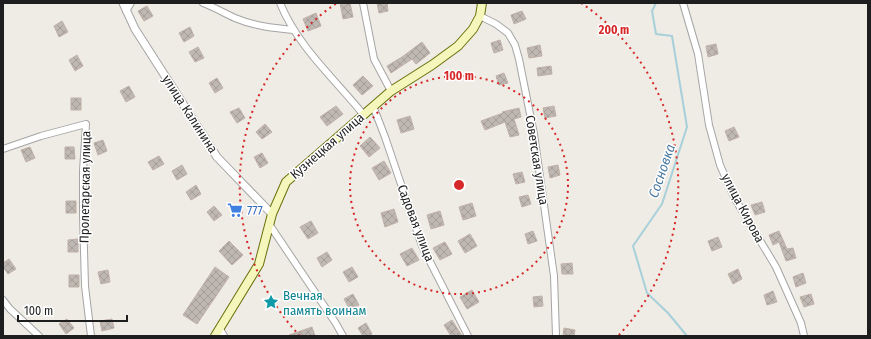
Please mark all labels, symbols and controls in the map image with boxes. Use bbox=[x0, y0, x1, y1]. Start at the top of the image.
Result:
text: 200 m bbox=[598, 23, 629, 37]
text: 100 m bbox=[444, 69, 474, 83]
street label: улица Калинина bbox=[159, 72, 221, 156]
street label: Кузнецкая улица bbox=[287, 110, 367, 182]
street label: Советская улица bbox=[523, 114, 551, 206]
street label: Пролетарская улица bbox=[77, 131, 93, 243]
water label: Сосновка bbox=[645, 142, 679, 200]
street label: улица Кирова bbox=[719, 171, 767, 245]
centre of rings bbox=[452, 178, 466, 192]
street label: Садовая улица bbox=[394, 182, 438, 264]
supermarket icon: 777 bbox=[226, 201, 244, 219]
place label: 777 bbox=[247, 203, 263, 218]
place label: Вечная память воинам bbox=[283, 288, 367, 318]
place icon: Вечная память воинам bbox=[262, 293, 280, 311]
scale bar bbox=[18, 297, 127, 323]
text: 100 m bbox=[24, 304, 53, 318]

